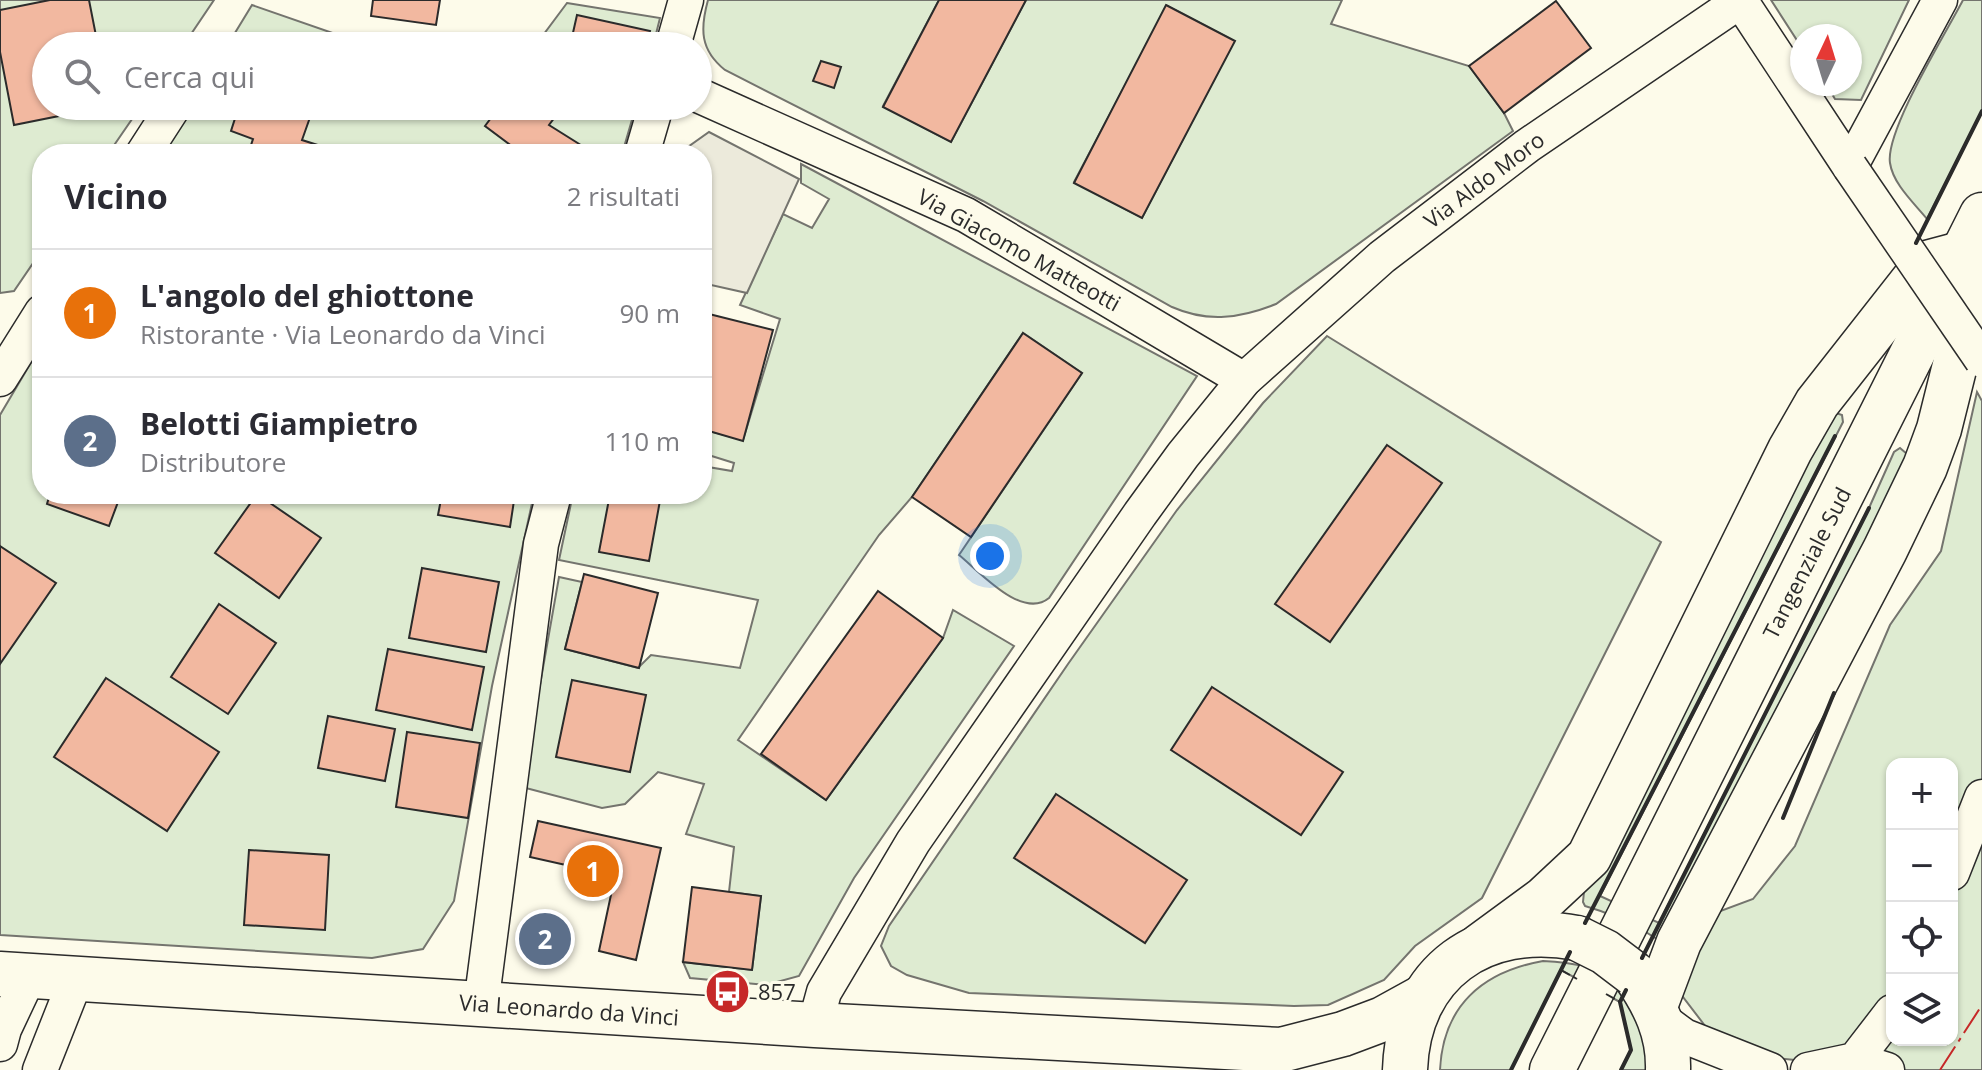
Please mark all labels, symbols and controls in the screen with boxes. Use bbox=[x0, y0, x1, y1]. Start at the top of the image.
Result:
north arrow bbox=[1790, 24, 1862, 96]
search box bbox=[32, 32, 712, 120]
icon: search bbox=[60, 54, 104, 98]
text: Cerca qui bbox=[124, 56, 255, 97]
street label: Via Aldo Moro bbox=[1417, 124, 1550, 234]
text: Vicino bbox=[64, 173, 168, 219]
text: 2 risultati bbox=[567, 178, 680, 214]
street label: Via Giacomo Matteotti bbox=[913, 181, 1126, 318]
text: L'angolo del ghiottone bbox=[140, 275, 474, 316]
text: 1 bbox=[83, 295, 97, 331]
text: 90 m bbox=[619, 295, 680, 331]
text: Ristorante · Via Leonardo da Vinci bbox=[140, 316, 546, 352]
text: Belotti Giampietro bbox=[140, 403, 418, 444]
text: 2 bbox=[83, 423, 97, 459]
text: 110 m bbox=[605, 423, 680, 459]
text: Distributore bbox=[140, 444, 286, 480]
street label: Tangenziale Sud bbox=[1755, 482, 1857, 643]
your location bbox=[970, 536, 1010, 576]
map controls bbox=[1886, 758, 1958, 1046]
button: + bbox=[1886, 758, 1958, 830]
button: − bbox=[1886, 830, 1958, 902]
pin: 1 bbox=[567, 841, 619, 901]
button: locate bbox=[1886, 902, 1958, 974]
pin: 2 bbox=[519, 909, 571, 969]
bus stop icon: 857 bbox=[703, 968, 751, 1016]
button: layers bbox=[1886, 974, 1958, 1046]
place label: 857 bbox=[758, 976, 796, 1006]
street label: Via Leonardo da Vinci bbox=[458, 986, 680, 1032]

